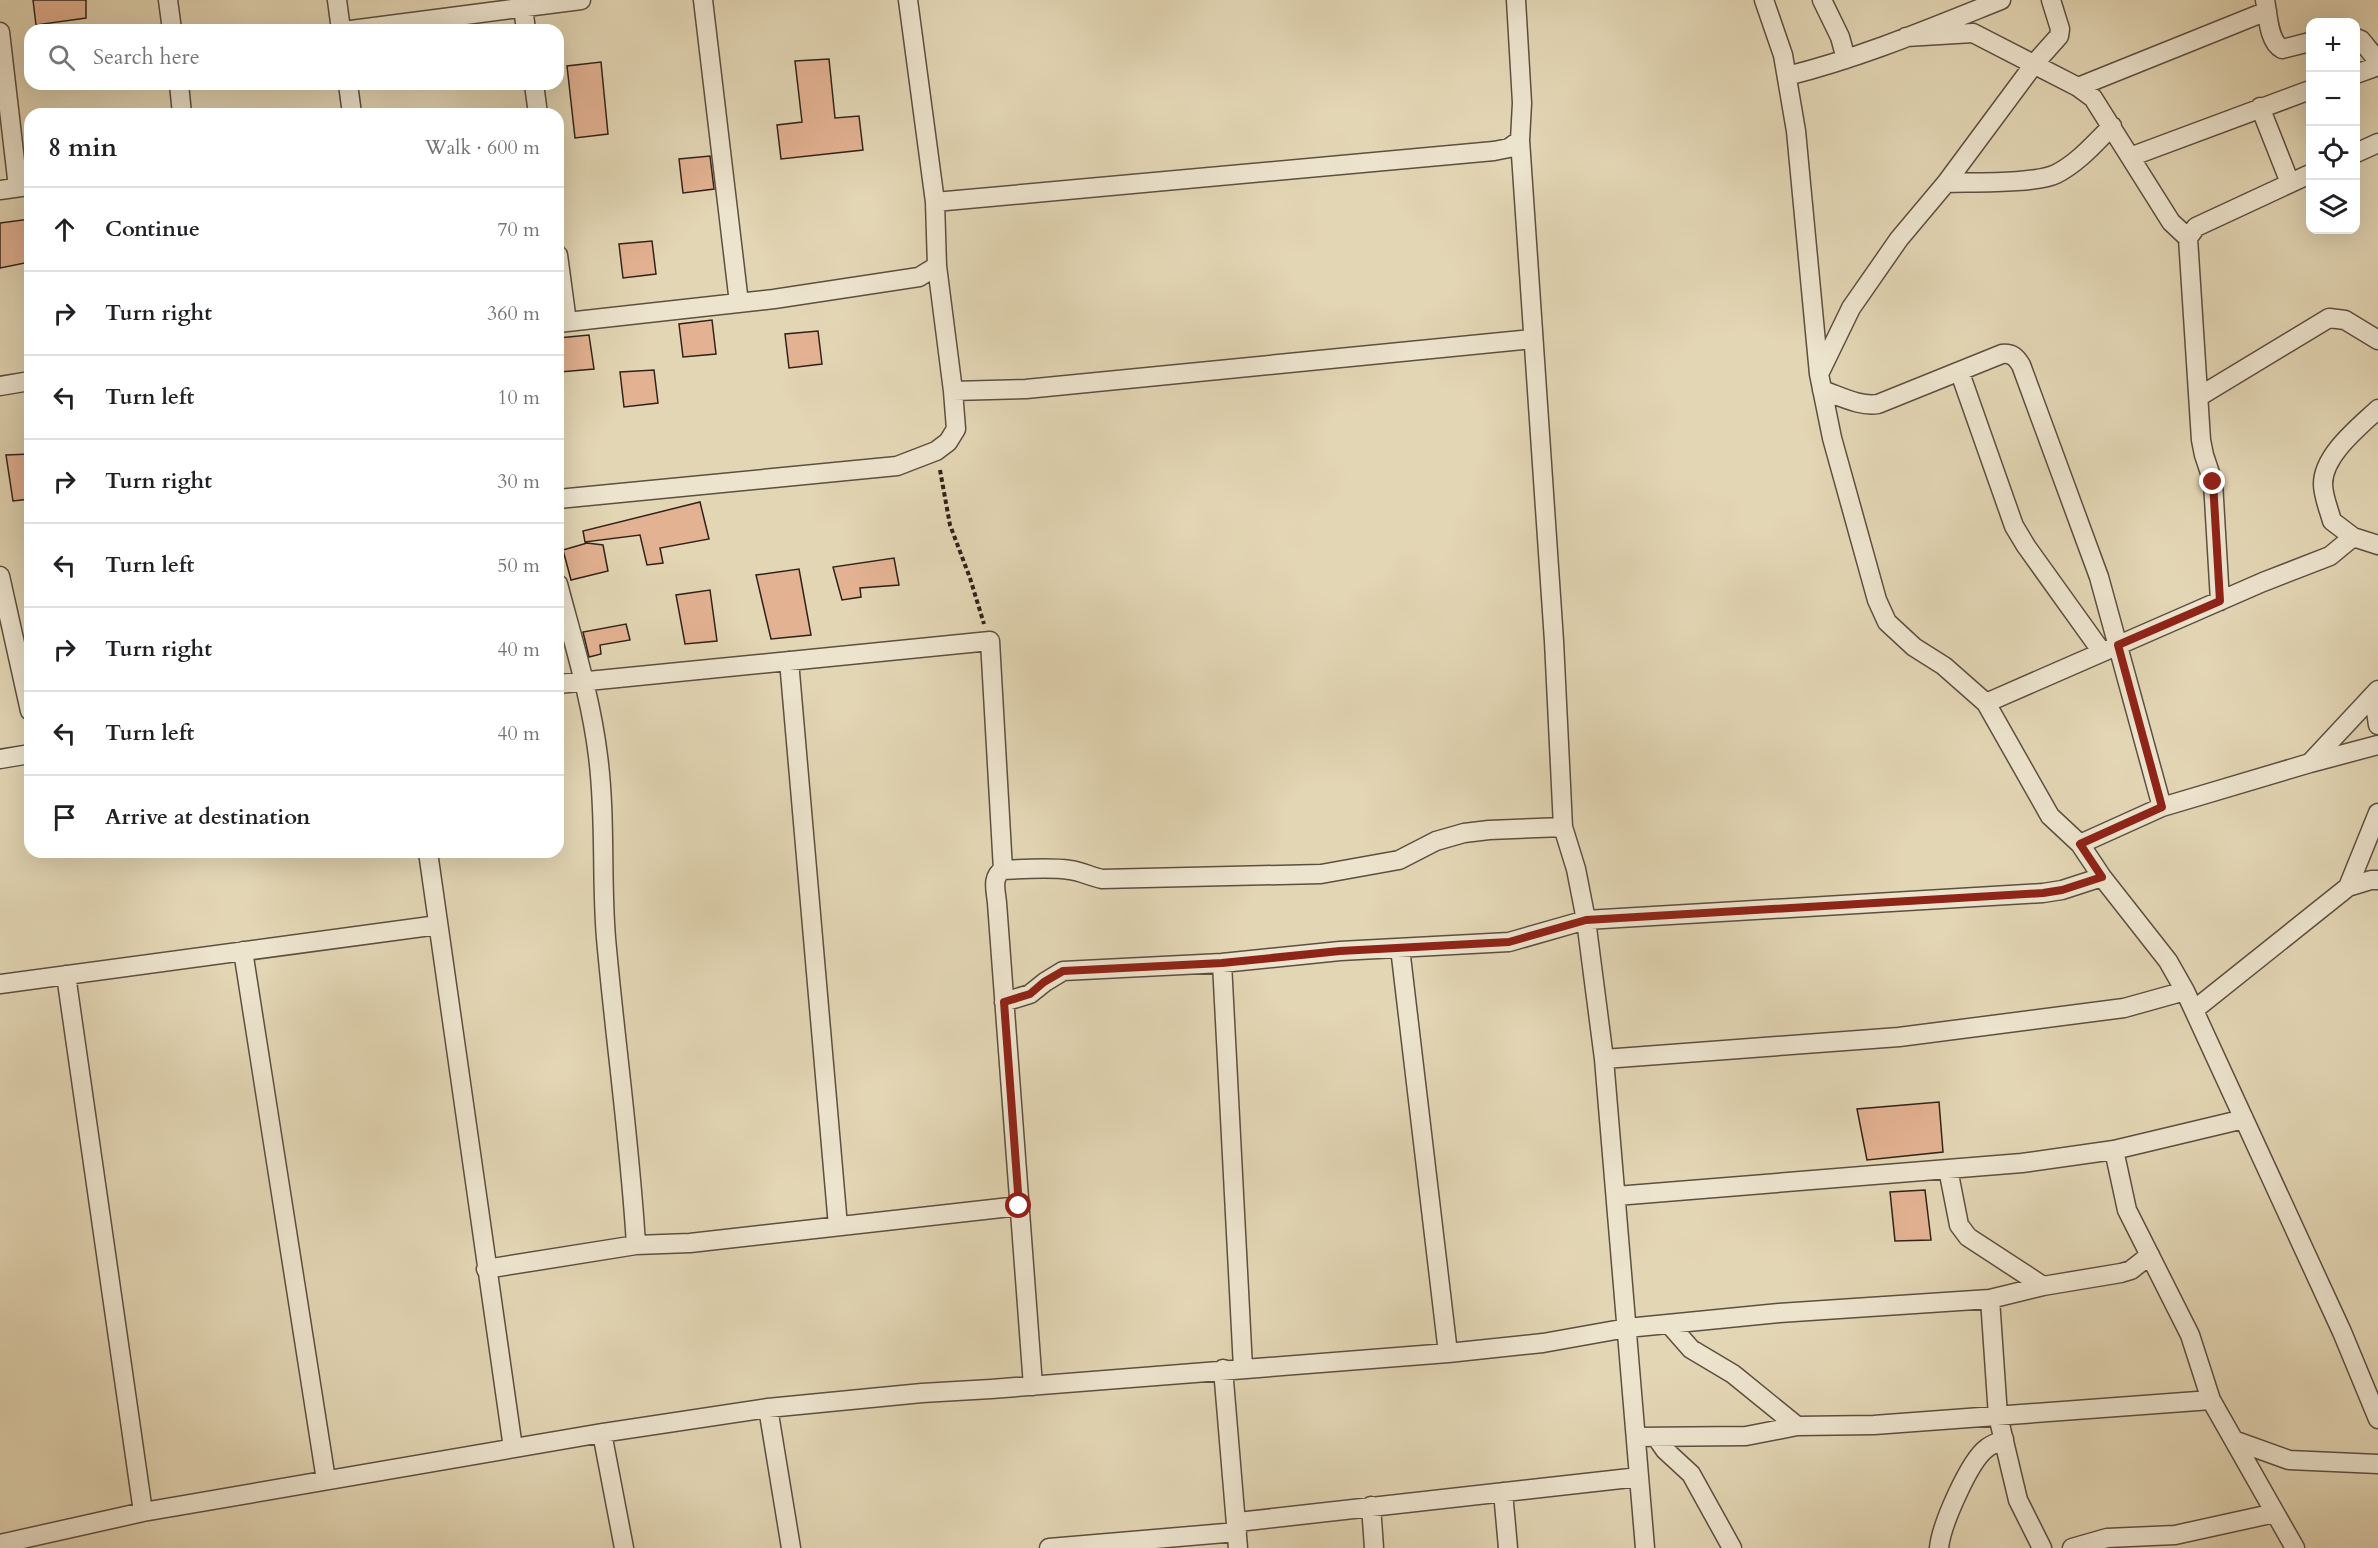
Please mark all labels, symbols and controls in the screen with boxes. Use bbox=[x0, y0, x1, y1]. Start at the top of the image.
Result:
map controls bbox=[2306, 18, 2360, 234]
button: + bbox=[2306, 18, 2360, 72]
search box bbox=[24, 24, 564, 90]
icon: search bbox=[45, 41, 78, 74]
text: Search here bbox=[93, 42, 200, 72]
button: − bbox=[2306, 72, 2360, 126]
button: locate bbox=[2306, 126, 2360, 180]
text: 8 min bbox=[48, 130, 117, 165]
text: Walk · 600 m bbox=[425, 134, 540, 161]
button: layers bbox=[2306, 180, 2360, 234]
icon: ahead bbox=[48, 213, 81, 246]
text: Continue bbox=[105, 214, 200, 244]
text: 70 m bbox=[497, 216, 540, 243]
icon: right bbox=[48, 297, 81, 330]
text: Turn right bbox=[105, 298, 212, 328]
text: 360 m bbox=[487, 300, 540, 327]
icon: left bbox=[48, 381, 81, 414]
text: Turn left bbox=[105, 382, 194, 412]
text: 10 m bbox=[497, 384, 540, 411]
icon: right bbox=[48, 465, 81, 498]
text: Turn right bbox=[105, 466, 212, 496]
text: 30 m bbox=[497, 468, 540, 495]
route end bbox=[2199, 468, 2225, 494]
icon: left bbox=[48, 549, 81, 582]
text: Turn left bbox=[105, 550, 194, 580]
text: 50 m bbox=[497, 552, 540, 579]
icon: right bbox=[48, 633, 81, 666]
text: Turn right bbox=[105, 634, 212, 664]
text: 40 m bbox=[497, 636, 540, 663]
icon: left bbox=[48, 717, 81, 750]
text: Turn left bbox=[105, 718, 194, 748]
text: 40 m bbox=[497, 720, 540, 747]
icon: arrive bbox=[48, 801, 81, 834]
text: Arrive at destination bbox=[105, 802, 310, 832]
route start bbox=[1005, 1192, 1031, 1218]

